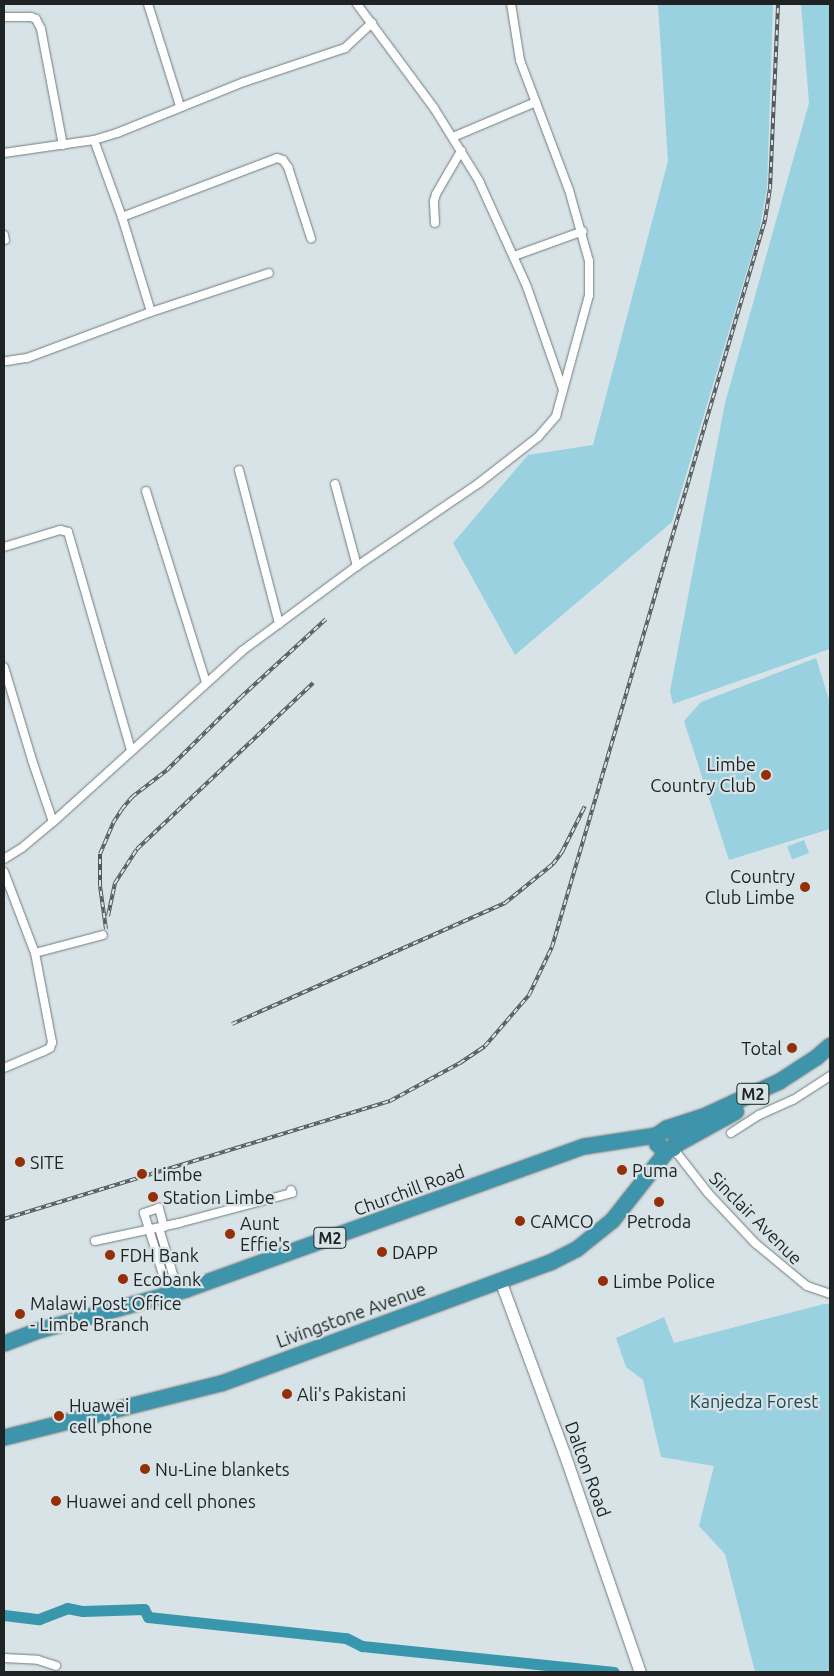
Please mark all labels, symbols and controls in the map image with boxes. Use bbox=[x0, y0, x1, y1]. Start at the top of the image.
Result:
place label: Limbe Country Club bbox=[650, 754, 756, 796]
marker: Limbe Country Club bbox=[760, 769, 772, 781]
place label: Country Club Limbe bbox=[705, 866, 795, 909]
marker: Country Club Limbe bbox=[799, 881, 811, 893]
place label: Total bbox=[741, 1037, 782, 1059]
marker: Total bbox=[786, 1042, 798, 1054]
road number: M2 bbox=[736, 1080, 770, 1108]
place label: SITE bbox=[30, 1151, 64, 1173]
marker: SITE bbox=[14, 1156, 26, 1168]
place label: Puma bbox=[632, 1159, 678, 1181]
street label: Churchill Road bbox=[351, 1160, 467, 1220]
place label: Limbe bbox=[153, 1163, 203, 1185]
marker: Puma bbox=[616, 1164, 628, 1176]
marker: Limbe bbox=[135, 1167, 149, 1181]
street label: Sinclair Avenue bbox=[705, 1167, 807, 1269]
place label: Station Limbe bbox=[163, 1186, 275, 1208]
marker: Station Limbe bbox=[147, 1191, 159, 1203]
marker: Petroda bbox=[653, 1196, 665, 1208]
place label: CAMCO bbox=[530, 1210, 594, 1232]
place label: Petroda bbox=[627, 1210, 691, 1232]
place label: Aunt Effie's bbox=[240, 1213, 290, 1256]
marker: CAMCO bbox=[514, 1215, 526, 1227]
road number: M2 bbox=[312, 1224, 348, 1252]
marker: Aunt Effie's bbox=[224, 1228, 236, 1240]
place label: DAPP bbox=[392, 1241, 438, 1263]
place label: FDH Bank bbox=[120, 1244, 199, 1266]
marker: DAPP bbox=[376, 1246, 388, 1258]
marker: FDH Bank bbox=[104, 1249, 116, 1261]
place label: Ecobank bbox=[133, 1268, 201, 1290]
place label: Limbe Police bbox=[613, 1270, 715, 1292]
marker: Ecobank bbox=[117, 1273, 129, 1285]
marker: Limbe Police bbox=[597, 1275, 609, 1287]
street label: Livingstone Avenue bbox=[273, 1278, 429, 1352]
place label: Malawi Post Office - Limbe Branch bbox=[30, 1293, 182, 1336]
marker: Malawi Post Office - Limbe Branch bbox=[14, 1308, 26, 1320]
place label: Ali's Pakistani bbox=[297, 1383, 406, 1405]
marker: Ali's Pakistani bbox=[281, 1388, 293, 1400]
park label: Kanjedza Forest bbox=[690, 1390, 818, 1412]
place label: Huawei cell phone bbox=[69, 1395, 152, 1438]
marker: Huawei cell phone bbox=[53, 1410, 65, 1422]
street label: Dalton Road bbox=[561, 1418, 615, 1520]
place label: Nu-Line blankets bbox=[155, 1458, 290, 1480]
marker: Nu-Line blankets bbox=[139, 1463, 151, 1475]
place label: Huawei and cell phones bbox=[66, 1490, 256, 1512]
marker: Huawei and cell phones bbox=[50, 1495, 62, 1507]

